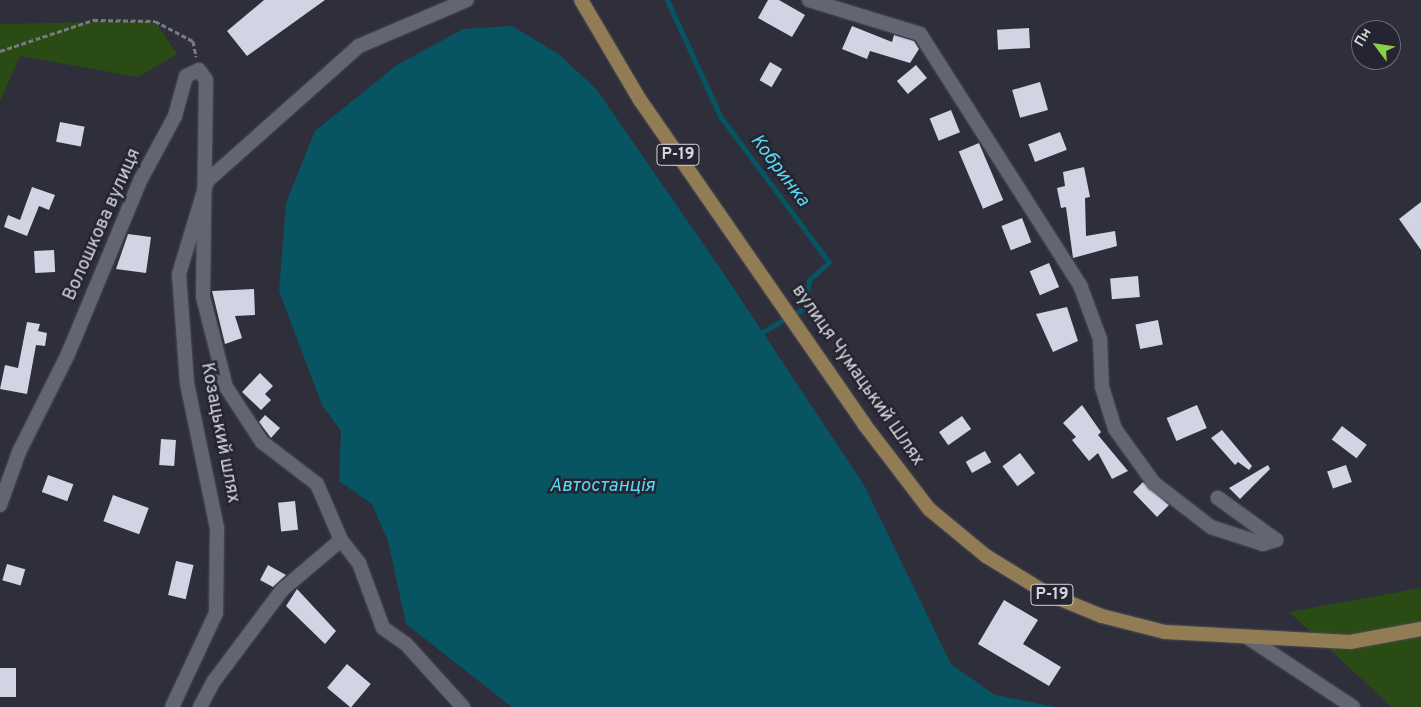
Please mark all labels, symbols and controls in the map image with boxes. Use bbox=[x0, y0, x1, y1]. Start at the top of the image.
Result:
north arrow bbox=[1351, 20, 1401, 70]
text: Пн bbox=[1351, 25, 1376, 50]
water label: Кобринка bbox=[744, 130, 814, 212]
road number: Р-19 bbox=[656, 142, 700, 168]
street label: Волошкова вулиця bbox=[60, 146, 146, 304]
street label: вулиця Чумацький Шлях bbox=[786, 281, 928, 471]
street label: Козацький шлях bbox=[195, 361, 243, 505]
water label: Автостанція bbox=[549, 476, 655, 498]
road number: Р-19 bbox=[1030, 582, 1074, 608]

